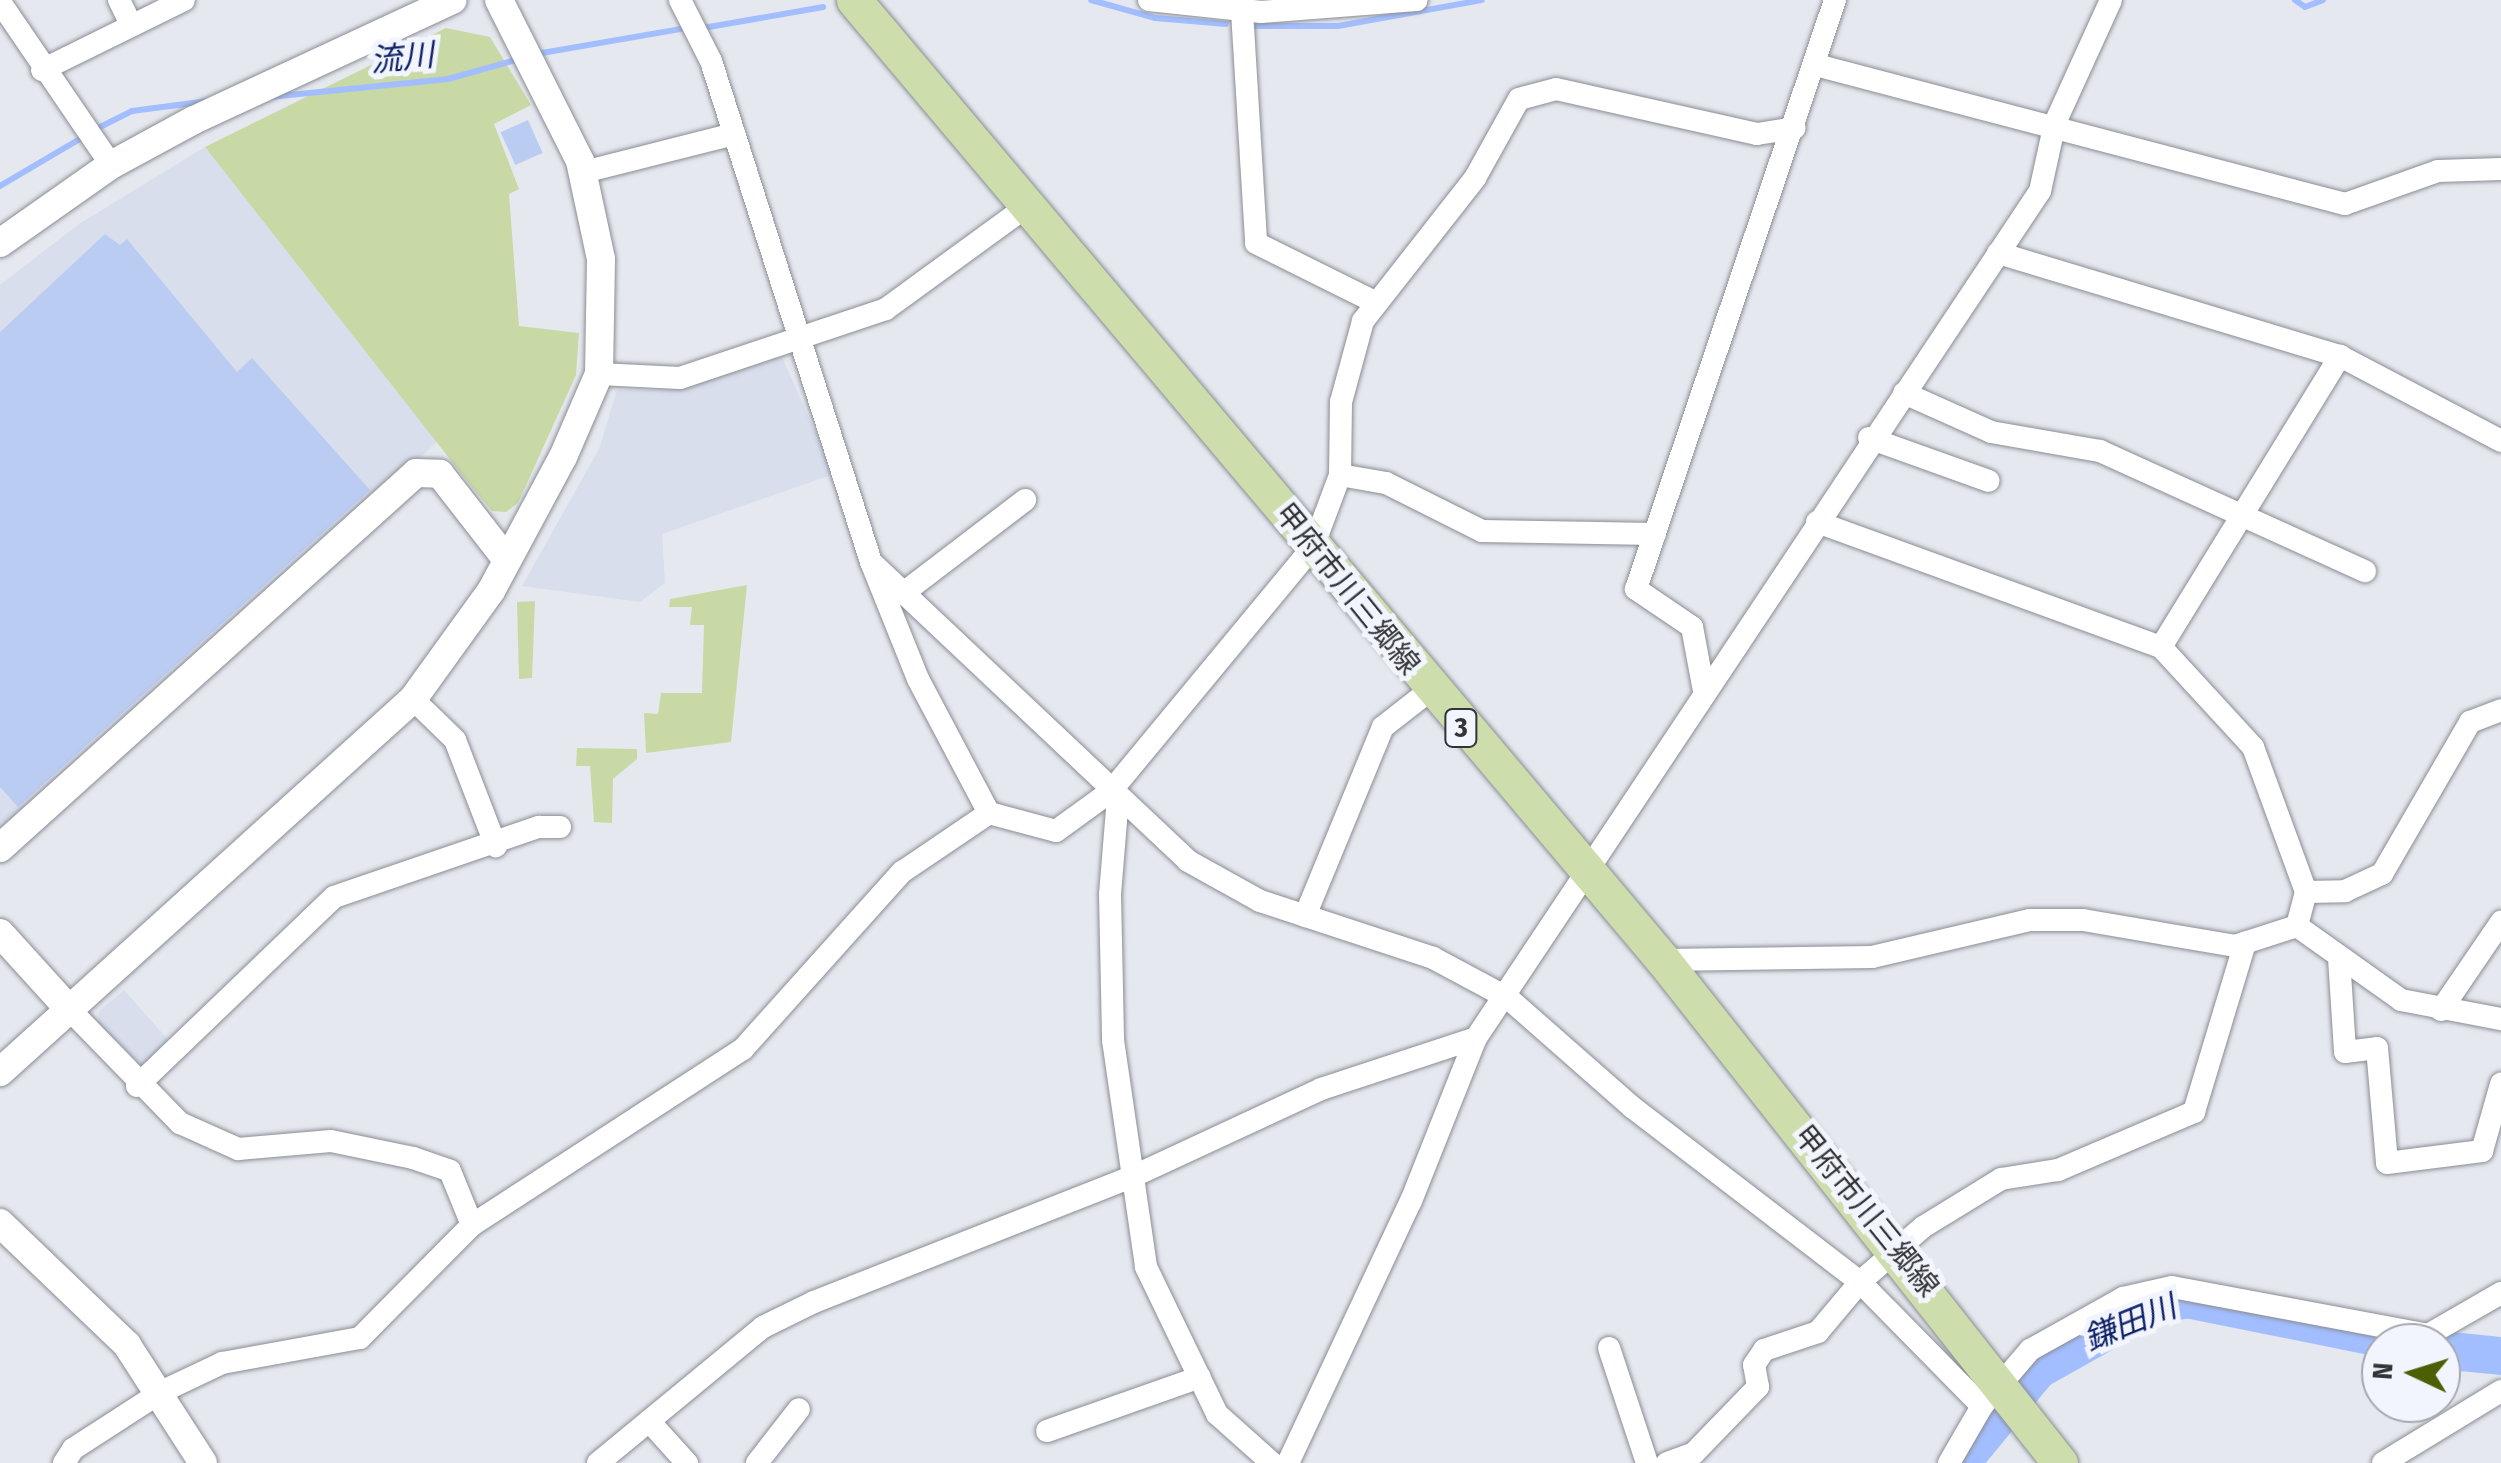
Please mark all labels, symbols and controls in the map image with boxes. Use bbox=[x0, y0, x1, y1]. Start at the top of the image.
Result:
water label: 流川 bbox=[368, 36, 436, 80]
street label: 甲府市川三郷線 bbox=[1267, 496, 1427, 682]
road number: 3 bbox=[1444, 705, 1478, 751]
street label: 甲府市川三郷線 bbox=[1786, 1118, 1946, 1304]
water label: 鎌田川 bbox=[2078, 1287, 2182, 1359]
north arrow bbox=[2361, 1323, 2461, 1423]
text: N bbox=[2366, 1361, 2400, 1381]

